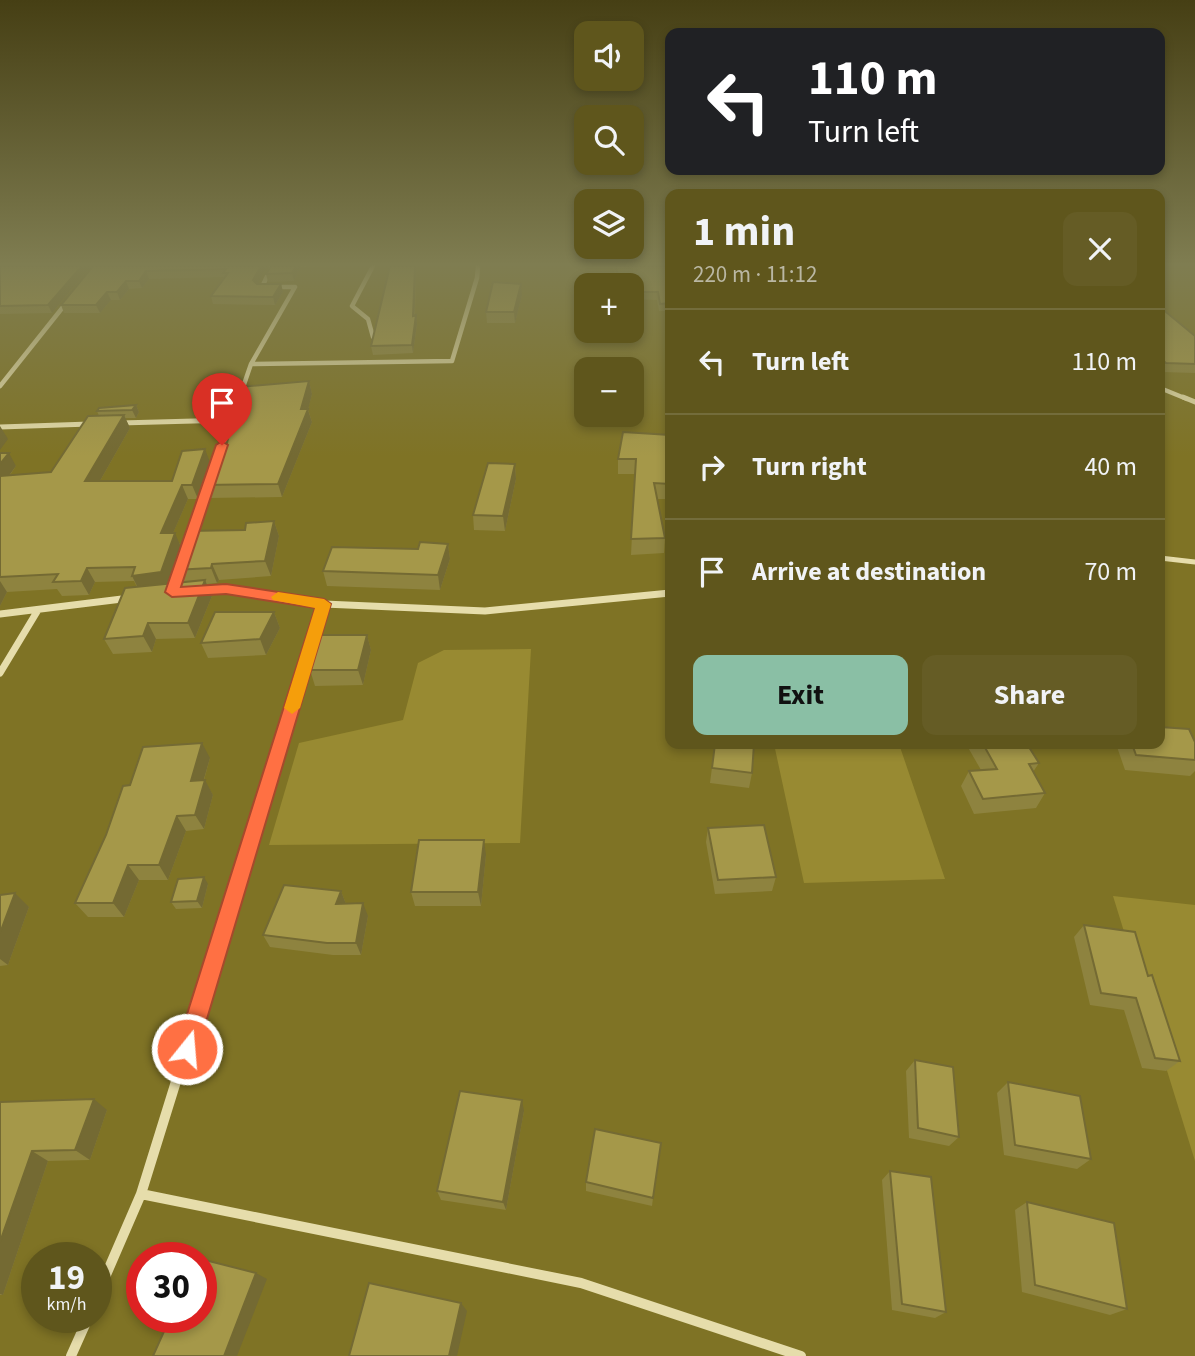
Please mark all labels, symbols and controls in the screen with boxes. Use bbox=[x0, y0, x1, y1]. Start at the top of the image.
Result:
map controls bbox=[574, 21, 644, 427]
button: sound bbox=[574, 21, 644, 91]
text: 110 m bbox=[808, 44, 937, 114]
icon: left bbox=[693, 56, 784, 147]
button: search bbox=[574, 105, 644, 175]
text: Turn left bbox=[808, 109, 919, 155]
button: layers bbox=[574, 189, 644, 259]
text: 1 min bbox=[693, 202, 795, 262]
button: close bbox=[1063, 212, 1137, 286]
text: 220 m · 11:12 bbox=[693, 258, 817, 291]
button: + bbox=[574, 273, 644, 343]
icon: left bbox=[693, 343, 731, 381]
text: Turn left bbox=[752, 343, 849, 380]
text: 110 m bbox=[1071, 343, 1137, 380]
button: − bbox=[574, 357, 644, 427]
pin bbox=[192, 373, 252, 445]
icon: arrive bbox=[203, 384, 241, 422]
icon: right bbox=[693, 448, 731, 486]
text: Turn right bbox=[752, 448, 867, 485]
text: 40 m bbox=[1084, 448, 1137, 485]
icon: arrive bbox=[693, 553, 731, 591]
text: Arrive at destination bbox=[752, 553, 986, 590]
text: 70 m bbox=[1084, 553, 1137, 590]
button: Exit bbox=[693, 655, 908, 735]
button: Share bbox=[922, 655, 1137, 735]
position arrow bbox=[150, 1012, 224, 1086]
speed limit sign: 30 bbox=[126, 1242, 217, 1333]
text: 19 bbox=[48, 1253, 85, 1303]
text: km/h bbox=[47, 1292, 86, 1317]

